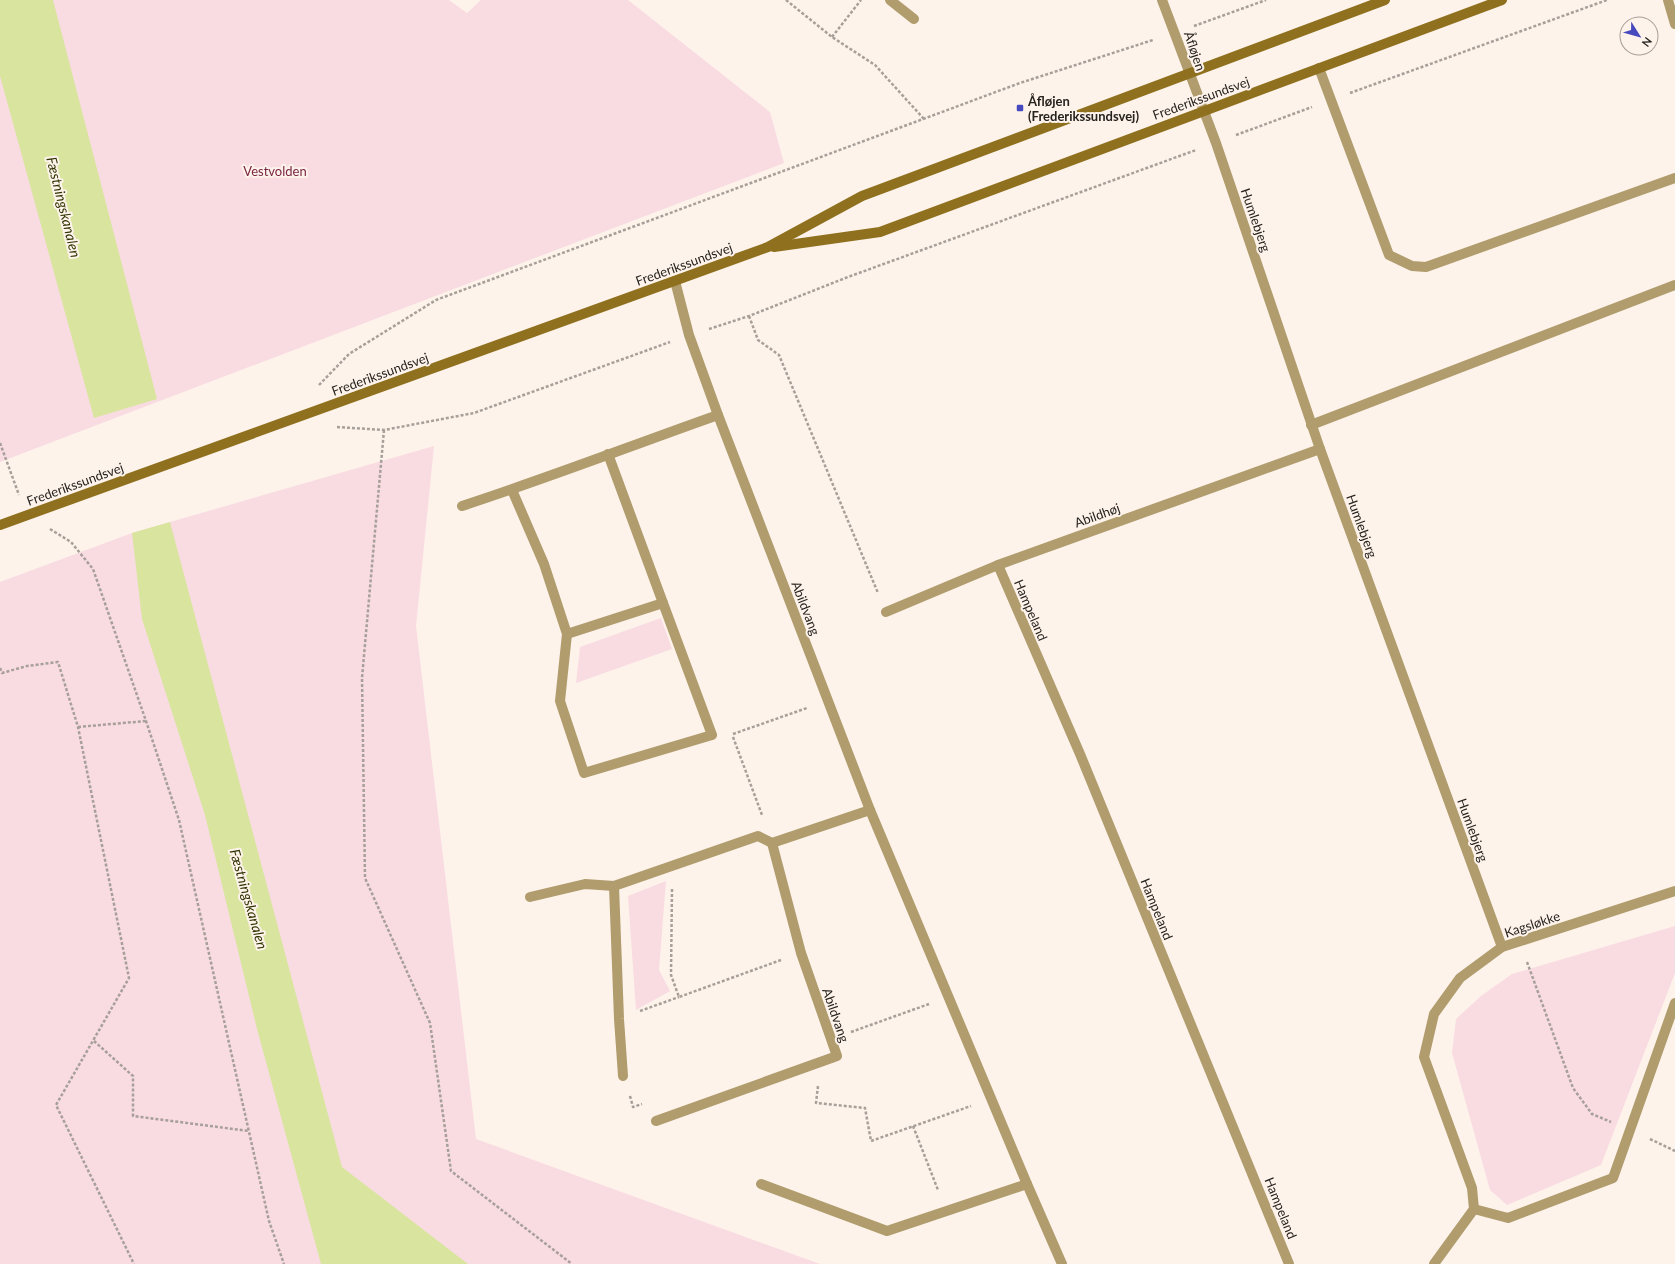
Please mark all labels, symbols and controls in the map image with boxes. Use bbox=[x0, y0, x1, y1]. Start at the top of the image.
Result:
north arrow bbox=[1619, 16, 1659, 56]
street label: Åfløjen bbox=[1181, 29, 1209, 73]
text: N bbox=[1640, 35, 1655, 50]
street label: Frederikssundsvej bbox=[1150, 73, 1252, 123]
place label: Åfløjen (Frederikssundsvej) bbox=[1027, 93, 1139, 124]
marker: Åfløjen (Frederikssundsvej) bbox=[1015, 103, 1025, 113]
water label: Fæstningskanalen bbox=[43, 155, 85, 259]
park label: Vestvolden bbox=[243, 163, 307, 179]
street label: Humlebjerg bbox=[1238, 186, 1274, 254]
street label: Frederikssundsvej bbox=[633, 239, 735, 289]
street label: Frederikssundsvej bbox=[329, 349, 431, 399]
street label: Frederikssundsvej bbox=[24, 459, 126, 509]
street label: Humlebjerg bbox=[1343, 492, 1381, 560]
street label: Abildhøj bbox=[1072, 499, 1122, 531]
street label: Hampeland bbox=[1011, 577, 1051, 643]
street label: Abildvang bbox=[788, 579, 824, 637]
street label: Humlebjerg bbox=[1454, 796, 1492, 864]
water label: Fæstningskanalen bbox=[227, 847, 271, 951]
street label: Hampeland bbox=[1137, 876, 1177, 942]
street label: Kagsløkke bbox=[1502, 907, 1562, 941]
street label: Abildvang bbox=[819, 986, 853, 1045]
street label: Hampeland bbox=[1261, 1175, 1301, 1241]

